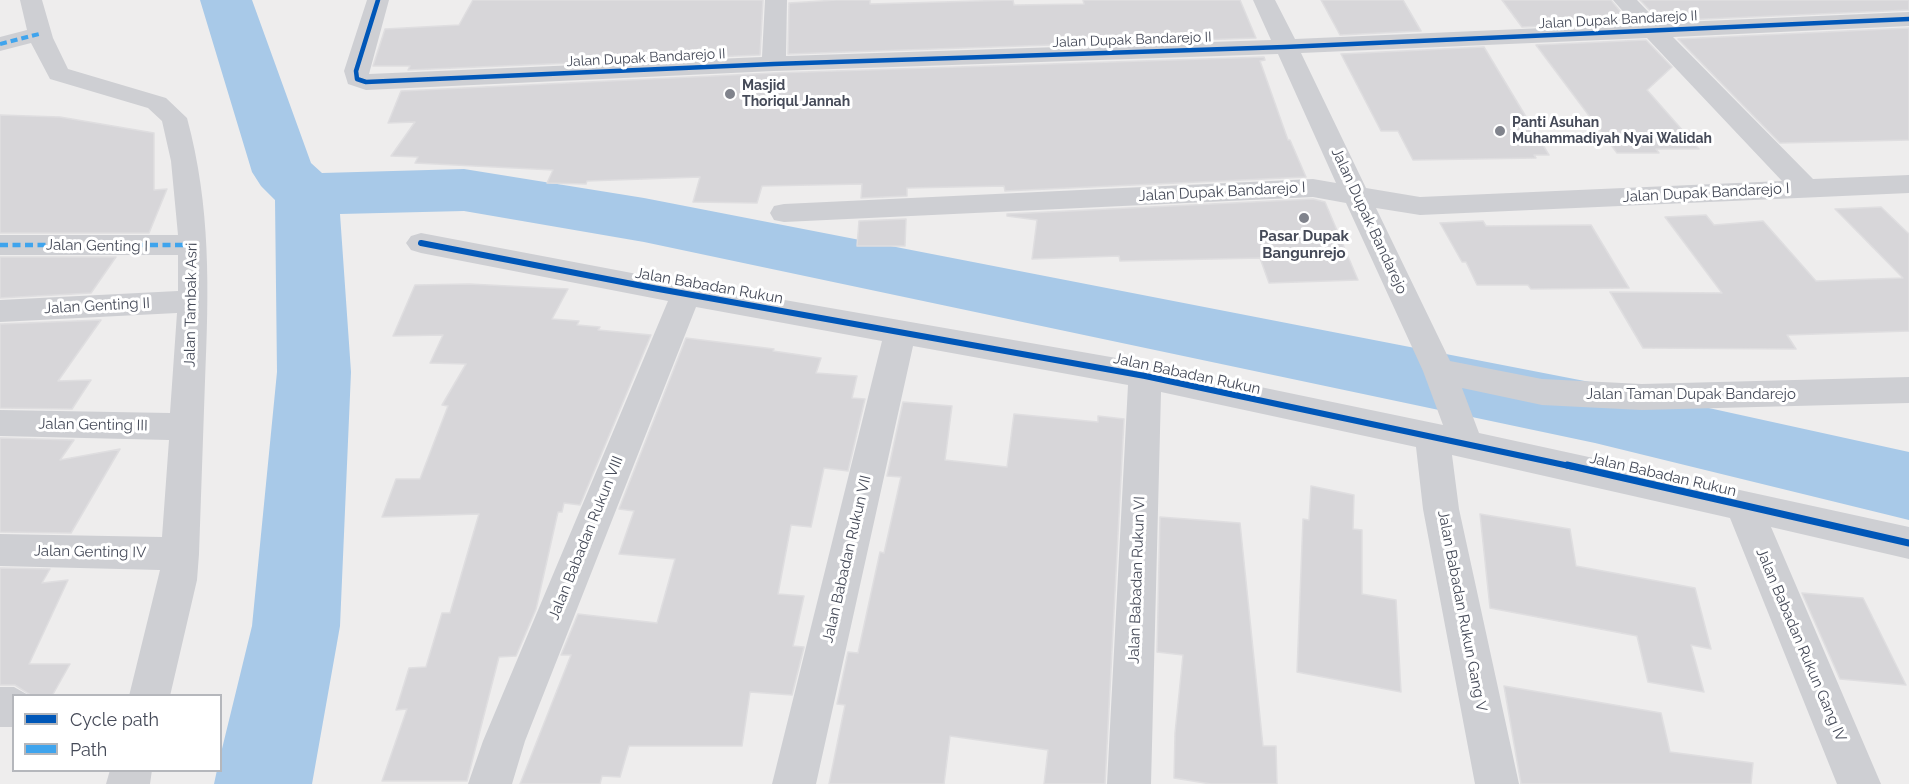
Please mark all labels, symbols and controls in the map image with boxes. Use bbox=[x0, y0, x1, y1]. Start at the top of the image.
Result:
street label: Jalan Dupak Bandarejo II bbox=[1538, 7, 1698, 33]
street label: Jalan Dupak Bandarejo II bbox=[1052, 29, 1212, 51]
street label: Jalan Dupak Bandarejo II bbox=[566, 45, 726, 71]
place label: Masjid Thoriqul Jannah bbox=[742, 78, 850, 110]
marker: Masjid Thoriqul Jannah bbox=[723, 87, 737, 101]
place label: Panti Asuhan Muhammadiyah Nyai Walidah bbox=[1512, 115, 1712, 148]
marker: Panti Asuhan Muhammadiyah Nyai Walidah bbox=[1493, 124, 1507, 138]
street label: Jalan Dupak Bandarejo bbox=[1327, 145, 1411, 297]
street label: Jalan Dupak Bandarejo I bbox=[1138, 179, 1306, 205]
street label: Jalan Dupak Bandarejo I bbox=[1622, 180, 1790, 206]
marker: Pasar Dupak Bangunrejo bbox=[1297, 211, 1311, 225]
place label: Pasar Dupak Bangunrejo bbox=[1259, 227, 1349, 262]
street label: Jalan Genting I bbox=[46, 236, 148, 256]
street label: Jalan Tambak Asri bbox=[181, 243, 201, 367]
street label: Jalan Babadan Rukun bbox=[634, 264, 784, 308]
street label: Jalan Genting II bbox=[44, 294, 150, 318]
street label: Jalan Babadan Rukun bbox=[1112, 350, 1262, 398]
street label: Jalan Taman Dupak Bandarejo bbox=[1586, 385, 1796, 403]
street label: Jalan Genting III bbox=[38, 415, 148, 435]
street label: Jalan Babadan Rukun bbox=[1588, 449, 1738, 501]
street label: Jalan Babadan Rukun VIII bbox=[545, 453, 627, 623]
street label: Jalan Babadan Rukun VII bbox=[819, 473, 875, 645]
street label: Jalan Babadan Rukun VI bbox=[1125, 496, 1149, 664]
street label: Jalan Babadan Rukun Gang V bbox=[1434, 509, 1490, 713]
street label: Jalan Genting IV bbox=[34, 542, 146, 562]
street label: Jalan Babadan Rukun Gang IV bbox=[1752, 546, 1850, 744]
legend bbox=[12, 694, 222, 772]
text: Cycle path bbox=[70, 709, 159, 730]
text: Path bbox=[70, 739, 107, 760]

